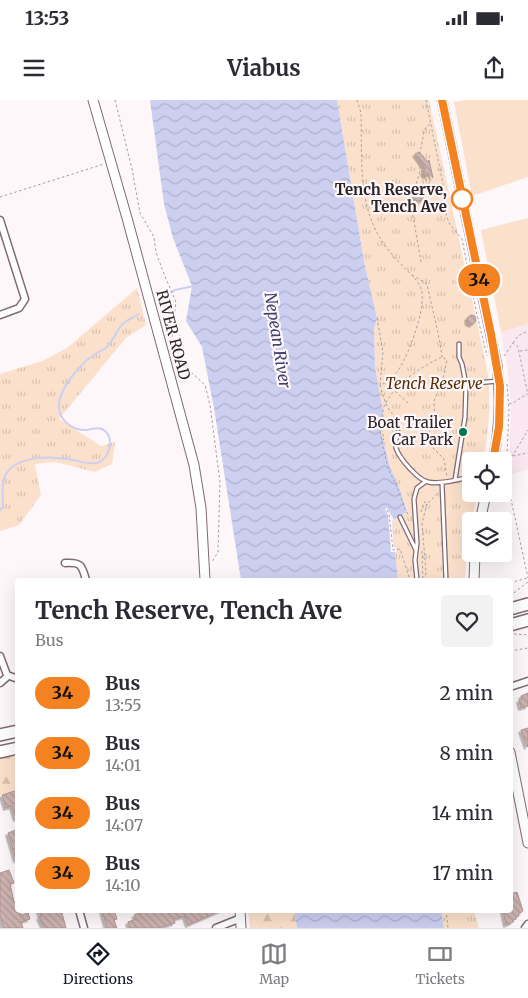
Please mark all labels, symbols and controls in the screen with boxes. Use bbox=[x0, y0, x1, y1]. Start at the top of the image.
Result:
text: 13:53 bbox=[25, 6, 69, 30]
icon: menu bbox=[20, 54, 48, 82]
text: Viabus bbox=[227, 54, 301, 82]
icon: share bbox=[480, 54, 508, 82]
place label: Tench Reserve, Tench Ave bbox=[335, 180, 447, 216]
marker: Tench Reserve, Tench Ave bbox=[451, 188, 473, 210]
line badge: 34 bbox=[456, 264, 502, 296]
text: 34 bbox=[468, 268, 490, 291]
street label: RIVER ROAD bbox=[152, 288, 195, 382]
water label: Nepean River bbox=[261, 291, 296, 390]
park label: Tench Reserve bbox=[385, 374, 483, 393]
place label: Boat Trailer Car Park bbox=[367, 413, 453, 449]
marker: Boat Trailer Car Park bbox=[457, 426, 469, 438]
map controls bbox=[462, 452, 512, 562]
button: locate bbox=[462, 452, 512, 502]
button: layers bbox=[462, 512, 512, 562]
text: Tench Reserve, Tench Ave bbox=[35, 595, 342, 626]
button: heart bbox=[441, 595, 493, 647]
text: Bus bbox=[35, 630, 64, 650]
text: Bus bbox=[105, 671, 140, 695]
text: 34 bbox=[52, 681, 73, 704]
text: 2 min bbox=[440, 681, 493, 705]
text: 13:55 bbox=[105, 695, 142, 715]
text: Bus bbox=[105, 731, 140, 755]
text: 34 bbox=[52, 741, 73, 764]
text: 8 min bbox=[440, 741, 493, 765]
text: 14:01 bbox=[105, 755, 141, 775]
text: Bus bbox=[105, 791, 140, 815]
text: 34 bbox=[52, 801, 73, 824]
text: 14 min bbox=[432, 801, 493, 825]
text: 14:07 bbox=[105, 815, 143, 835]
text: Bus bbox=[105, 851, 140, 875]
text: 34 bbox=[52, 861, 73, 884]
text: 17 min bbox=[433, 861, 493, 885]
text: 14:10 bbox=[105, 875, 141, 895]
tab: Directions bbox=[63, 940, 133, 988]
tab: Map bbox=[259, 940, 289, 988]
tab: Tickets bbox=[415, 940, 465, 988]

